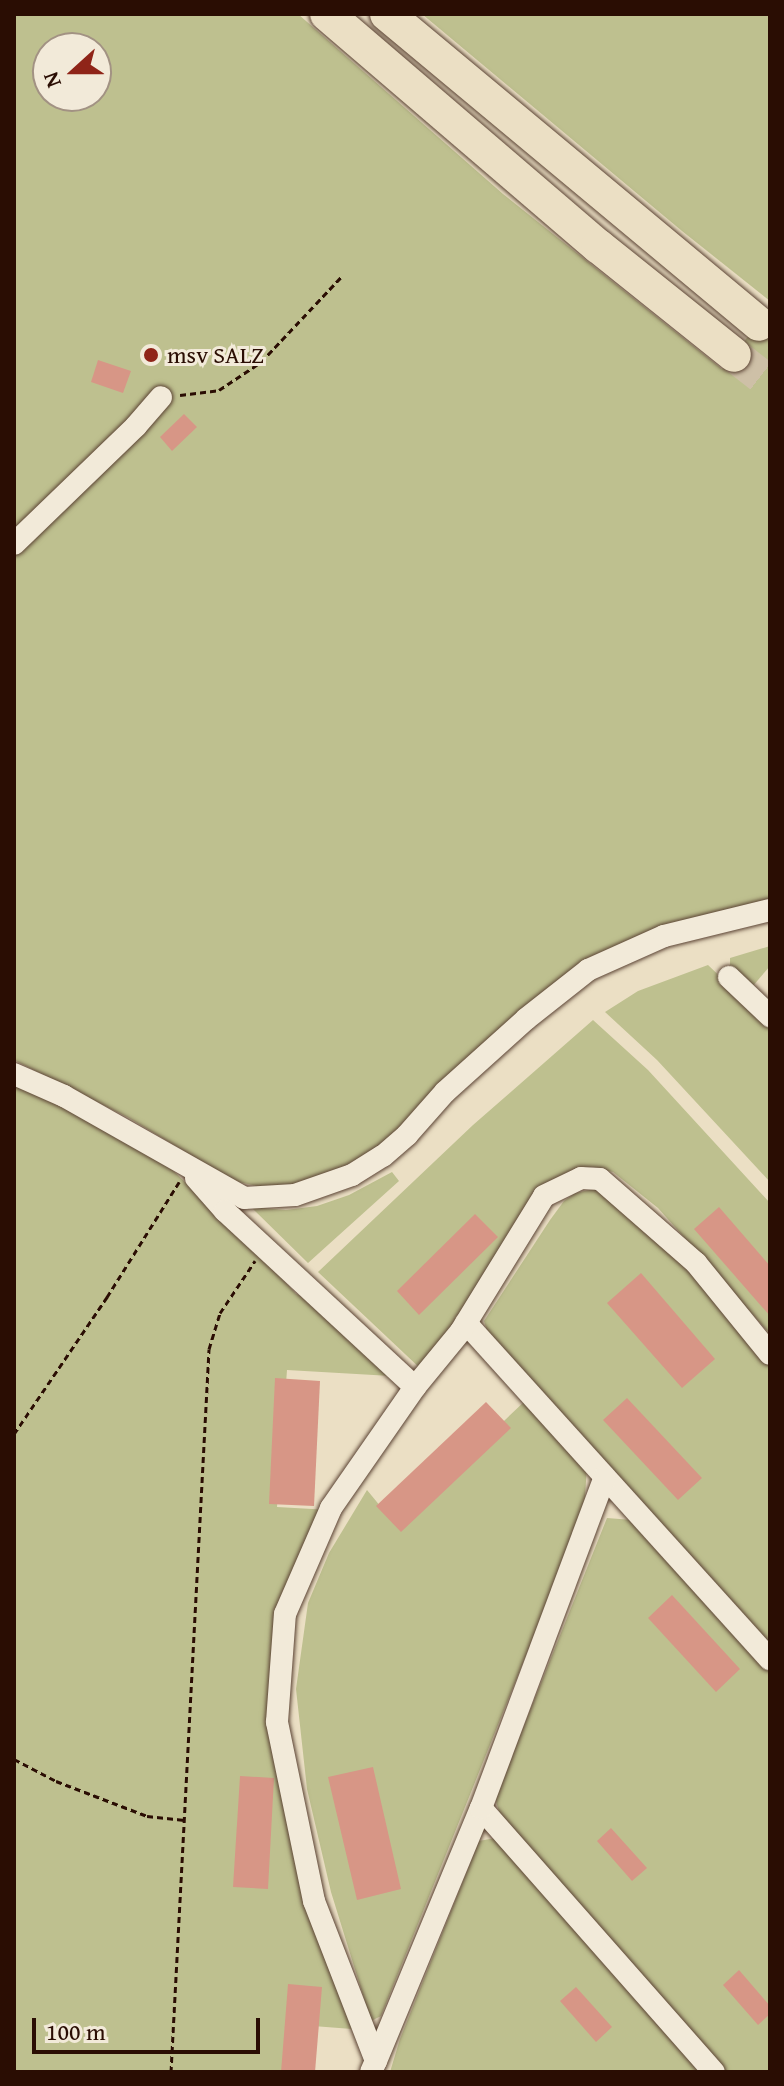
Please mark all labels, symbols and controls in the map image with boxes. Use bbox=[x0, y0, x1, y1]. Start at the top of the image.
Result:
north arrow bbox=[32, 32, 112, 112]
text: N bbox=[34, 67, 69, 92]
place label: msv SALZ bbox=[167, 341, 264, 369]
marker: msv SALZ bbox=[142, 346, 160, 364]
scale bar bbox=[36, 2002, 264, 2052]
text: 100 m bbox=[46, 2014, 106, 2049]

